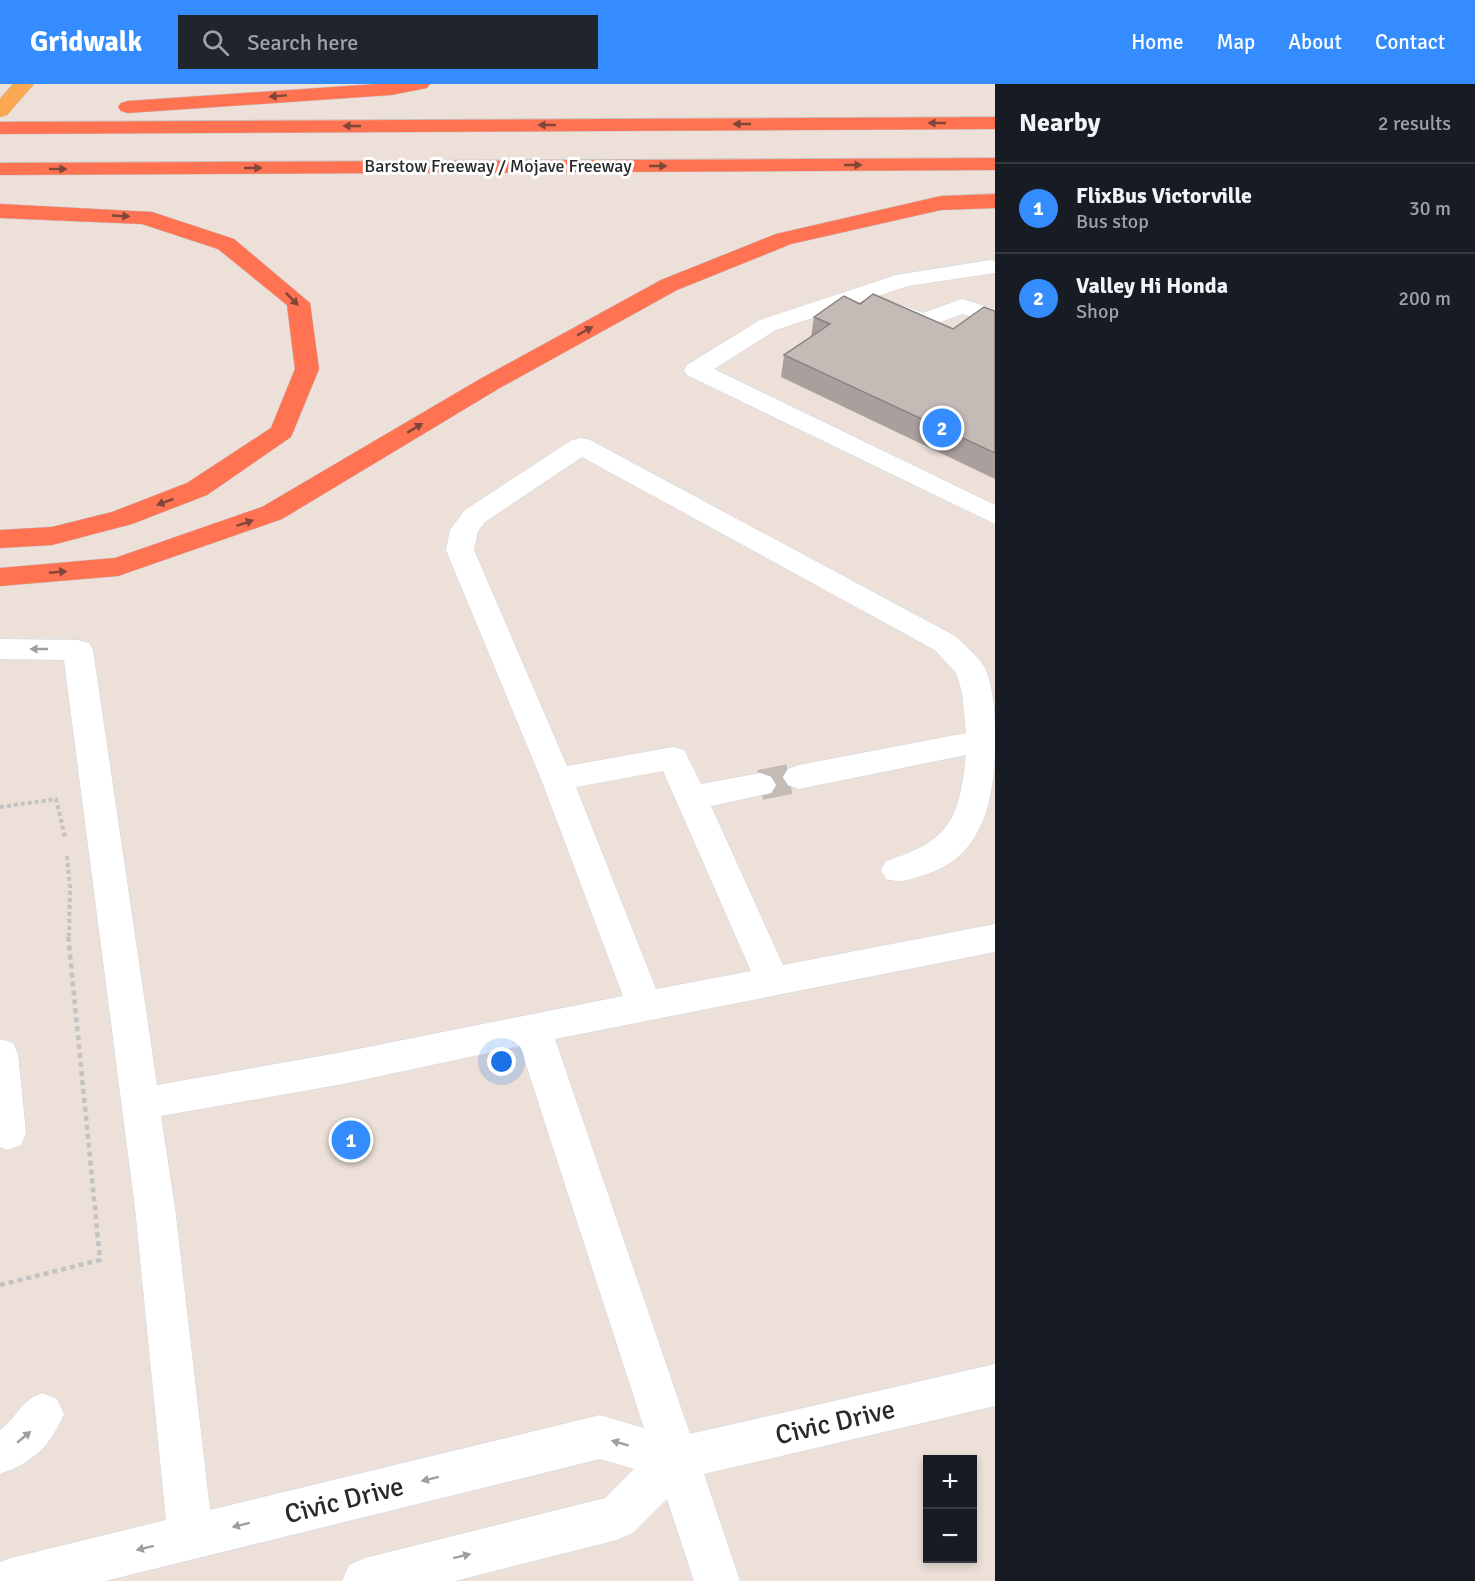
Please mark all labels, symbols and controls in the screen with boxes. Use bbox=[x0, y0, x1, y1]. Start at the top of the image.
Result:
search box bbox=[178, 15, 598, 69]
text: Gridwalk bbox=[30, 25, 142, 59]
icon: search bbox=[199, 26, 232, 59]
text: Search here bbox=[247, 29, 358, 56]
text: Home bbox=[1131, 29, 1184, 55]
text: Map bbox=[1217, 29, 1255, 55]
text: About bbox=[1288, 29, 1342, 55]
text: Contact bbox=[1375, 29, 1445, 55]
one-way arrow bbox=[268, 92, 287, 101]
text: Nearby bbox=[1019, 107, 1100, 139]
text: 2 results bbox=[1378, 111, 1451, 136]
one-way arrow bbox=[927, 118, 946, 128]
one-way arrow bbox=[732, 119, 751, 129]
one-way arrow bbox=[537, 120, 556, 130]
one-way arrow bbox=[342, 121, 361, 131]
street label: Barstow Freeway / Mojave Freeway bbox=[364, 155, 632, 177]
one-way arrow bbox=[844, 160, 863, 170]
one-way arrow bbox=[649, 161, 668, 171]
one-way arrow bbox=[244, 163, 263, 173]
one-way arrow bbox=[49, 164, 68, 174]
text: FlixBus Victorville bbox=[1076, 182, 1252, 209]
text: 1 bbox=[1033, 196, 1044, 221]
text: 30 m bbox=[1409, 196, 1451, 221]
text: Bus stop bbox=[1076, 209, 1149, 234]
one-way arrow bbox=[112, 212, 131, 221]
text: Valley Hi Honda bbox=[1076, 272, 1228, 299]
text: 2 bbox=[1033, 286, 1044, 311]
text: 200 m bbox=[1398, 286, 1451, 311]
one-way arrow bbox=[284, 292, 299, 306]
text: Shop bbox=[1076, 299, 1119, 324]
one-way arrow bbox=[576, 326, 593, 336]
pin: 2 bbox=[922, 406, 962, 450]
one-way arrow bbox=[407, 422, 423, 433]
one-way arrow bbox=[155, 497, 173, 507]
one-way arrow bbox=[237, 517, 255, 527]
one-way arrow bbox=[49, 568, 68, 577]
one-way arrow bbox=[30, 644, 49, 654]
your location bbox=[487, 1047, 516, 1076]
pin: 1 bbox=[332, 1118, 370, 1162]
street label: Civic Drive bbox=[772, 1393, 898, 1452]
one-way arrow bbox=[16, 1431, 31, 1444]
one-way arrow bbox=[611, 1438, 629, 1447]
map controls bbox=[923, 1455, 977, 1563]
button: + bbox=[923, 1455, 977, 1509]
street label: Civic Drive bbox=[281, 1470, 407, 1531]
one-way arrow bbox=[421, 1474, 440, 1484]
button: − bbox=[923, 1509, 977, 1563]
one-way arrow bbox=[232, 1520, 250, 1530]
one-way arrow bbox=[135, 1544, 154, 1554]
one-way arrow bbox=[453, 1551, 472, 1561]

